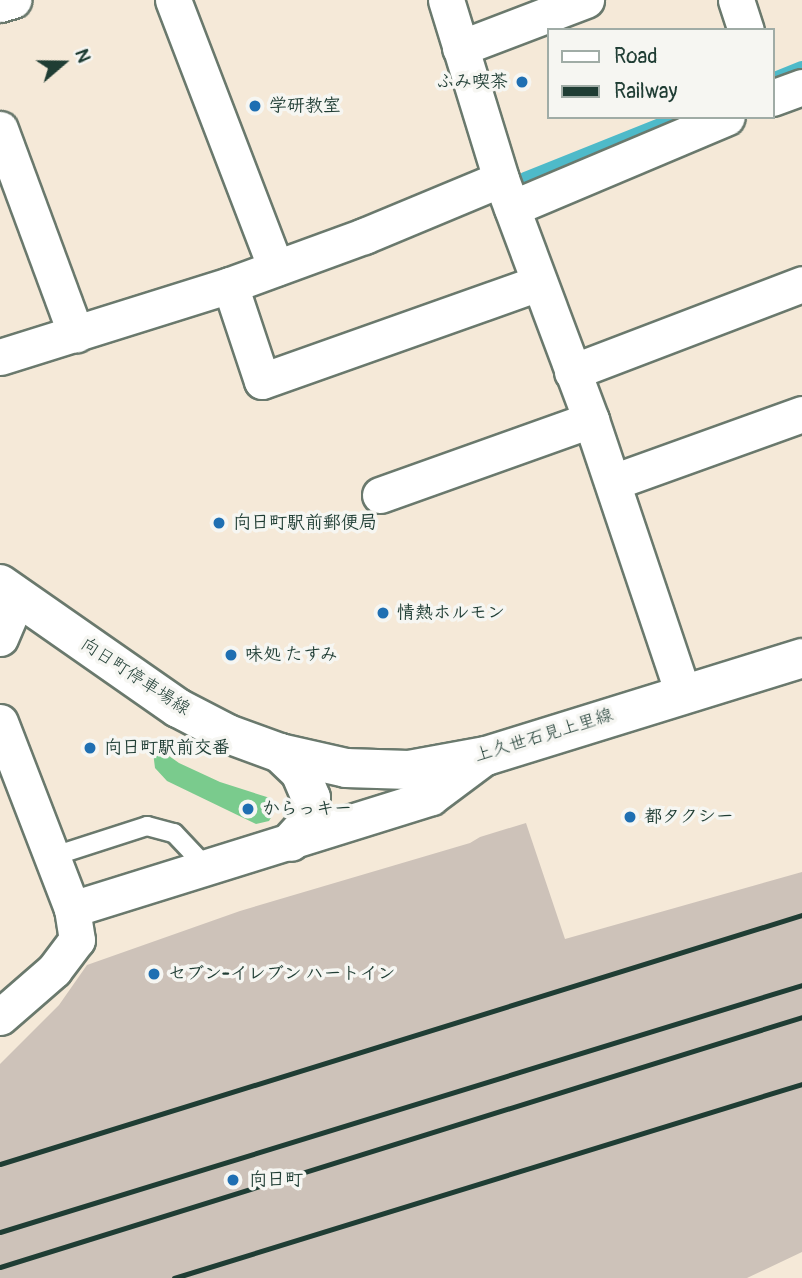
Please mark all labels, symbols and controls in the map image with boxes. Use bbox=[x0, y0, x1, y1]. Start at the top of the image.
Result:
north arrow bbox=[28, 28, 98, 98]
legend bbox=[546, 28, 774, 119]
text: Road bbox=[614, 43, 658, 70]
text: N bbox=[69, 46, 96, 66]
place label: ふみ喫茶 bbox=[436, 71, 508, 93]
marker: ふみ喫茶 bbox=[514, 74, 530, 90]
text: Railway bbox=[614, 78, 678, 105]
place label: 学研教室 bbox=[269, 95, 341, 117]
marker: 学研教室 bbox=[247, 98, 263, 114]
place label: 向日町駅前郵便局 bbox=[233, 512, 377, 534]
marker: 向日町駅前郵便局 bbox=[211, 515, 227, 531]
place label: 情熱ホルモン bbox=[397, 602, 505, 624]
marker: 情熱ホルモン bbox=[375, 605, 391, 621]
street label: 向日町停車場線 bbox=[76, 634, 194, 720]
place label: 味処 たすみ bbox=[245, 644, 339, 666]
marker: 味処 たすみ bbox=[223, 647, 239, 663]
street label: 上久世石見上里線 bbox=[472, 705, 616, 767]
place label: 向日町駅前交番 bbox=[104, 737, 230, 759]
marker: 向日町駅前交番 bbox=[82, 740, 98, 756]
place label: からっキー bbox=[262, 798, 352, 820]
marker: からっキー bbox=[240, 801, 256, 817]
place label: 都タクシー bbox=[644, 806, 734, 828]
marker: 都タクシー bbox=[622, 809, 638, 825]
place label: セブン-イレブン ハートイン bbox=[168, 963, 396, 985]
marker: セブン-イレブン ハートイン bbox=[146, 966, 162, 982]
place label: 向日町 bbox=[249, 1169, 303, 1191]
marker: 向日町 bbox=[223, 1170, 243, 1190]

